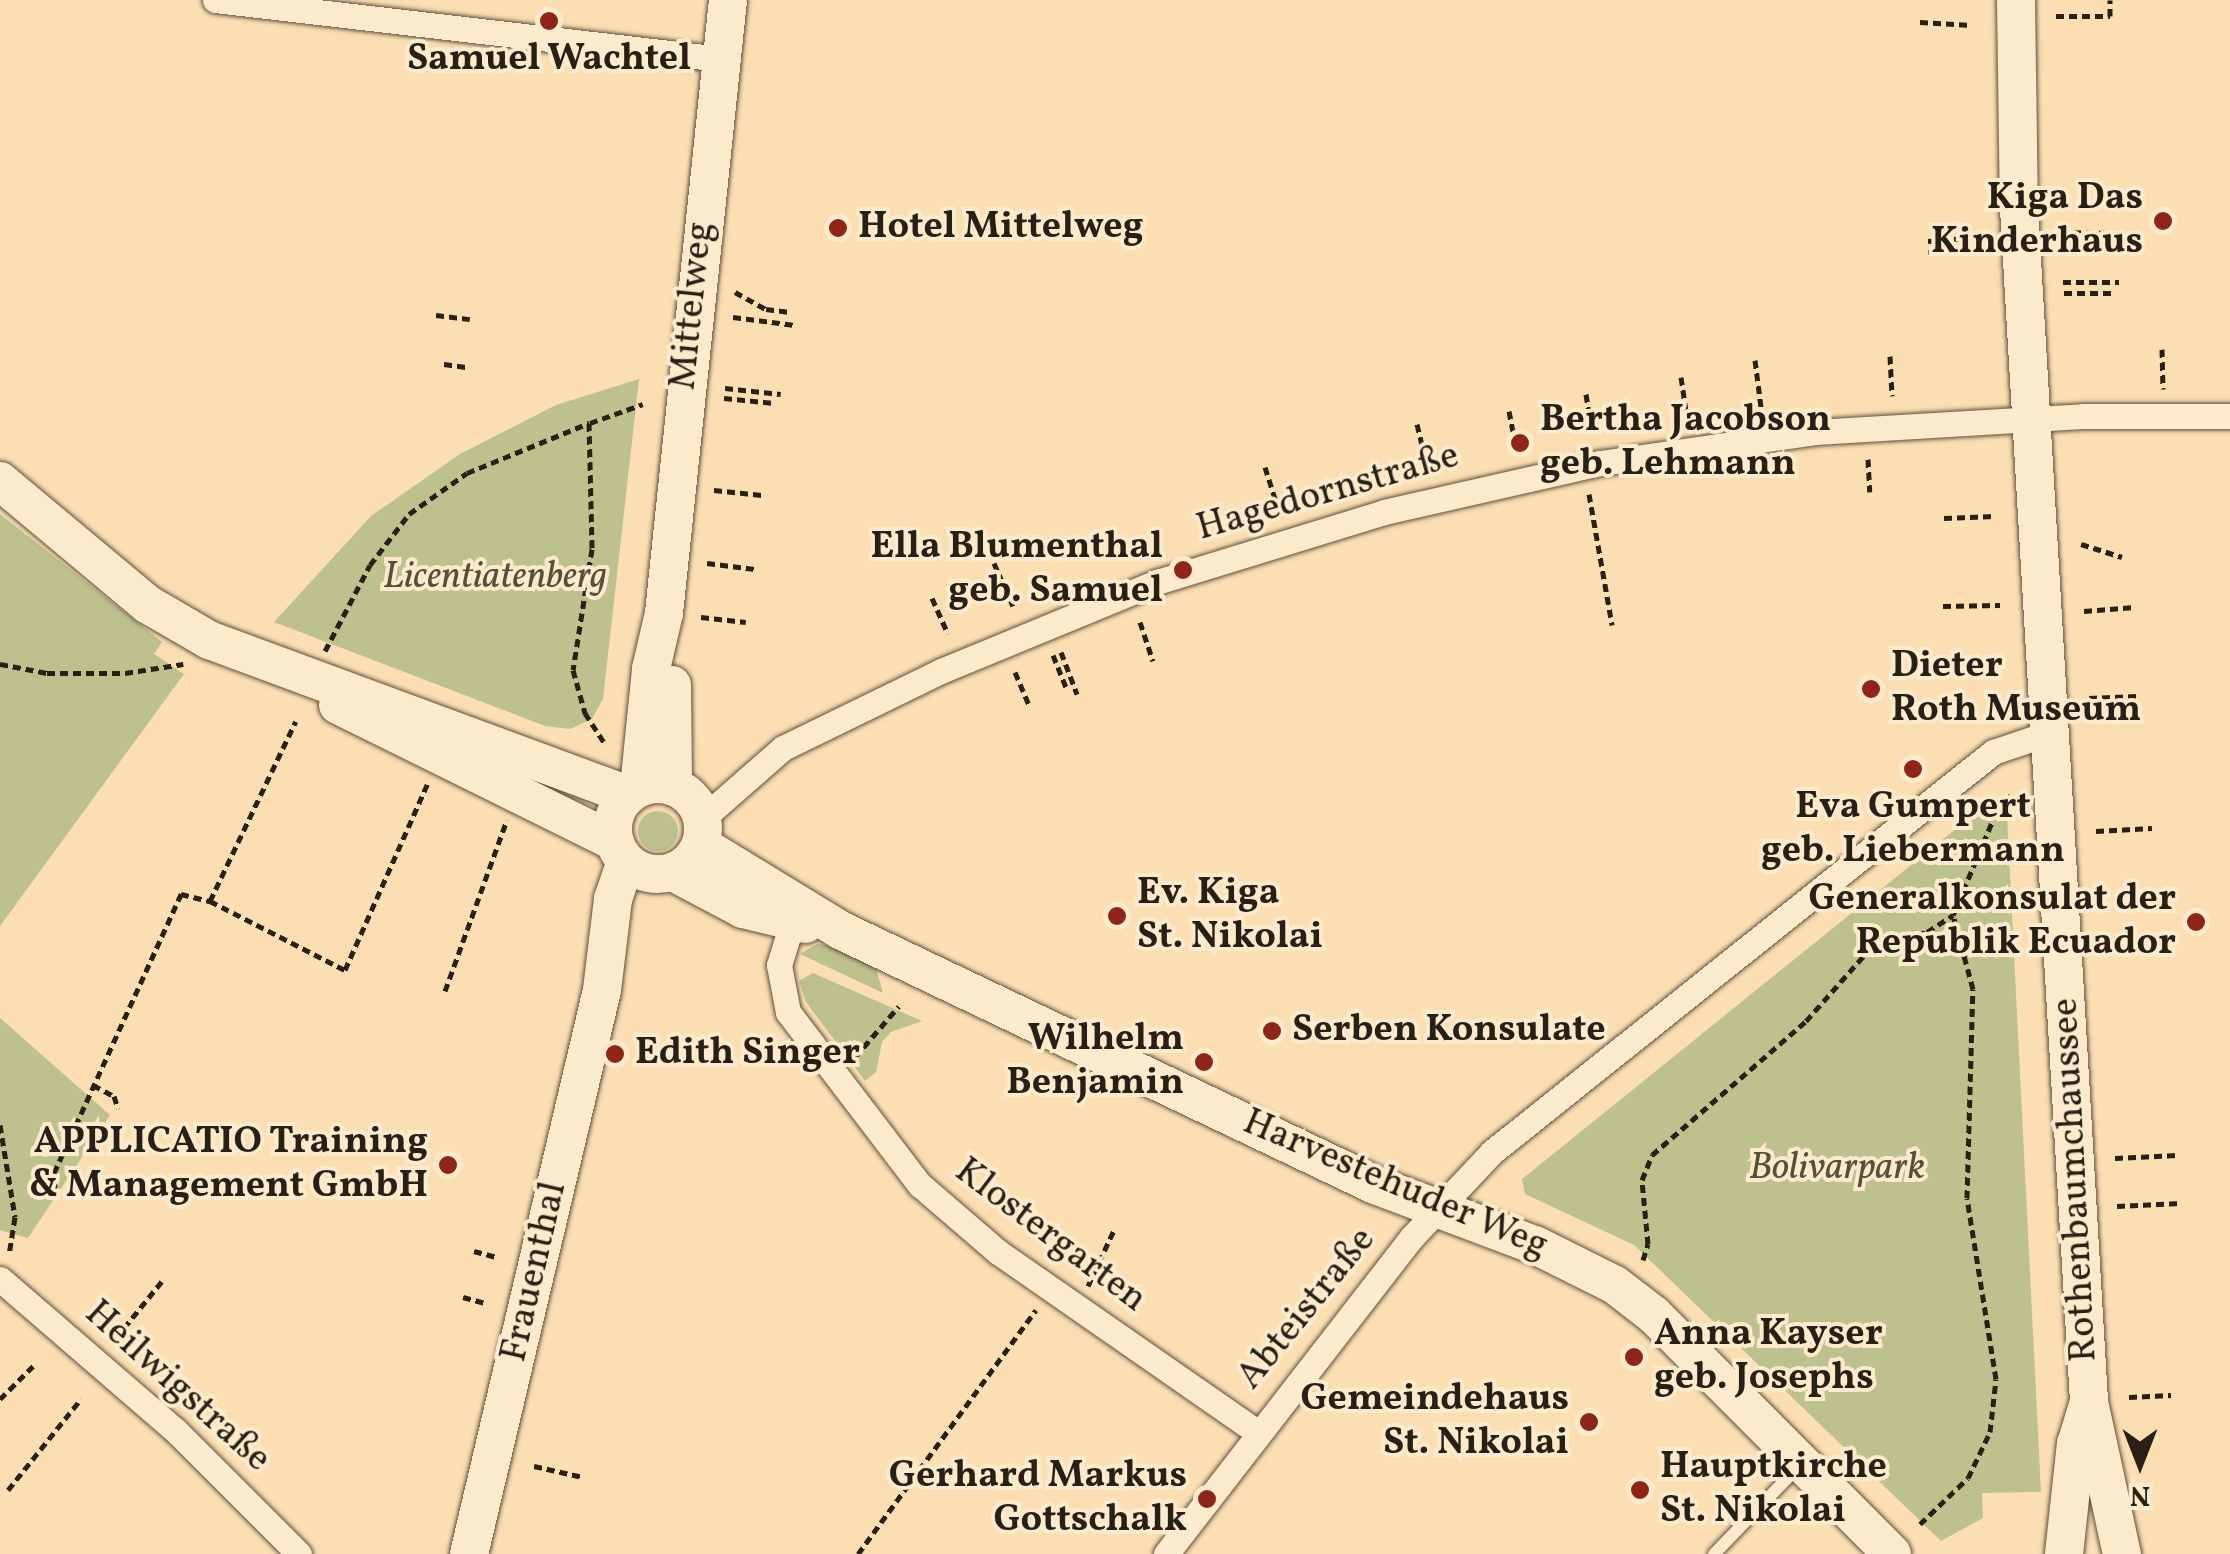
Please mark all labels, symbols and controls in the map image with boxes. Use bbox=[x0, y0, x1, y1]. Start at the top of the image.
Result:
marker: Samuel Wachtel bbox=[538, 10, 560, 32]
place label: Samuel Wachtel bbox=[407, 37, 691, 83]
place label: Kiga Das Kinderhaus bbox=[1931, 176, 2143, 266]
place label: Hotel Mittelweg bbox=[858, 205, 1144, 251]
marker: Kiga Das Kinderhaus bbox=[2152, 210, 2174, 232]
marker: Hotel Mittelweg bbox=[827, 217, 849, 239]
street label: Mittelweg bbox=[662, 220, 724, 392]
place label: Bertha Jacobson geb. Lehmann bbox=[1540, 398, 1831, 488]
marker: Bertha Jacobson geb. Lehmann bbox=[1509, 432, 1531, 454]
street label: Hagedornstraße bbox=[1192, 434, 1464, 552]
place label: Ella Blumenthal geb. Samuel bbox=[870, 525, 1163, 614]
park label: Licentiatenberg bbox=[383, 555, 607, 601]
marker: Ella Blumenthal geb. Samuel bbox=[1172, 559, 1194, 581]
place label: Dieter Roth Museum bbox=[1891, 644, 2141, 734]
marker: Dieter Roth Museum bbox=[1860, 678, 1882, 700]
marker: Eva Gumpert geb. Liebermann bbox=[1902, 758, 1924, 780]
place label: Eva Gumpert geb. Liebermann bbox=[1761, 785, 2065, 874]
place label: Ev. Kiga St. Nikolai bbox=[1137, 871, 1323, 961]
place label: Generalkonsulat der Republik Ecuador bbox=[1808, 877, 2176, 966]
marker: Ev. Kiga St. Nikolai bbox=[1106, 905, 1128, 927]
marker: Generalkonsulat der Republik Ecuador bbox=[2185, 911, 2207, 933]
street label: Rothenbaumchaussee bbox=[2044, 997, 2108, 1363]
place label: Serben Konsulate bbox=[1292, 1008, 1606, 1054]
place label: Wilhelm Benjamin bbox=[1006, 1017, 1184, 1106]
marker: Serben Konsulate bbox=[1261, 1020, 1283, 1042]
place label: Edith Singer bbox=[635, 1031, 860, 1077]
marker: Edith Singer bbox=[604, 1043, 626, 1065]
marker: Wilhelm Benjamin bbox=[1193, 1051, 1215, 1073]
street label: Harvestehuder Weg bbox=[1235, 1100, 1555, 1270]
place label: APPLICATIO Training & Management GmbH bbox=[29, 1120, 428, 1210]
park label: Bolivarpark bbox=[1749, 1146, 1925, 1192]
street label: Klostergarten bbox=[945, 1149, 1155, 1323]
marker: APPLICATIO Training & Management GmbH bbox=[437, 1154, 459, 1176]
street label: Frauenthal bbox=[492, 1178, 578, 1366]
street label: Abteistraße bbox=[1228, 1219, 1386, 1399]
street label: Heilwigstraße bbox=[74, 1291, 280, 1483]
place label: Anna Kayser geb. Josephs bbox=[1654, 1312, 1883, 1402]
marker: Anna Kayser geb. Josephs bbox=[1623, 1346, 1645, 1368]
place label: Gemeindehaus St. Nikolai bbox=[1300, 1377, 1569, 1466]
marker: Gemeindehaus St. Nikolai bbox=[1578, 1411, 1600, 1433]
north arrow bbox=[2090, 1414, 2190, 1514]
place label: Hauptkirche St. Nikolai bbox=[1660, 1445, 1887, 1535]
place label: Gerhard Markus Gottschalk bbox=[889, 1454, 1187, 1544]
text: N bbox=[2130, 1475, 2150, 1514]
marker: Hauptkirche St. Nikolai bbox=[1629, 1479, 1651, 1501]
marker: Gerhard Markus Gottschalk bbox=[1196, 1488, 1218, 1510]

